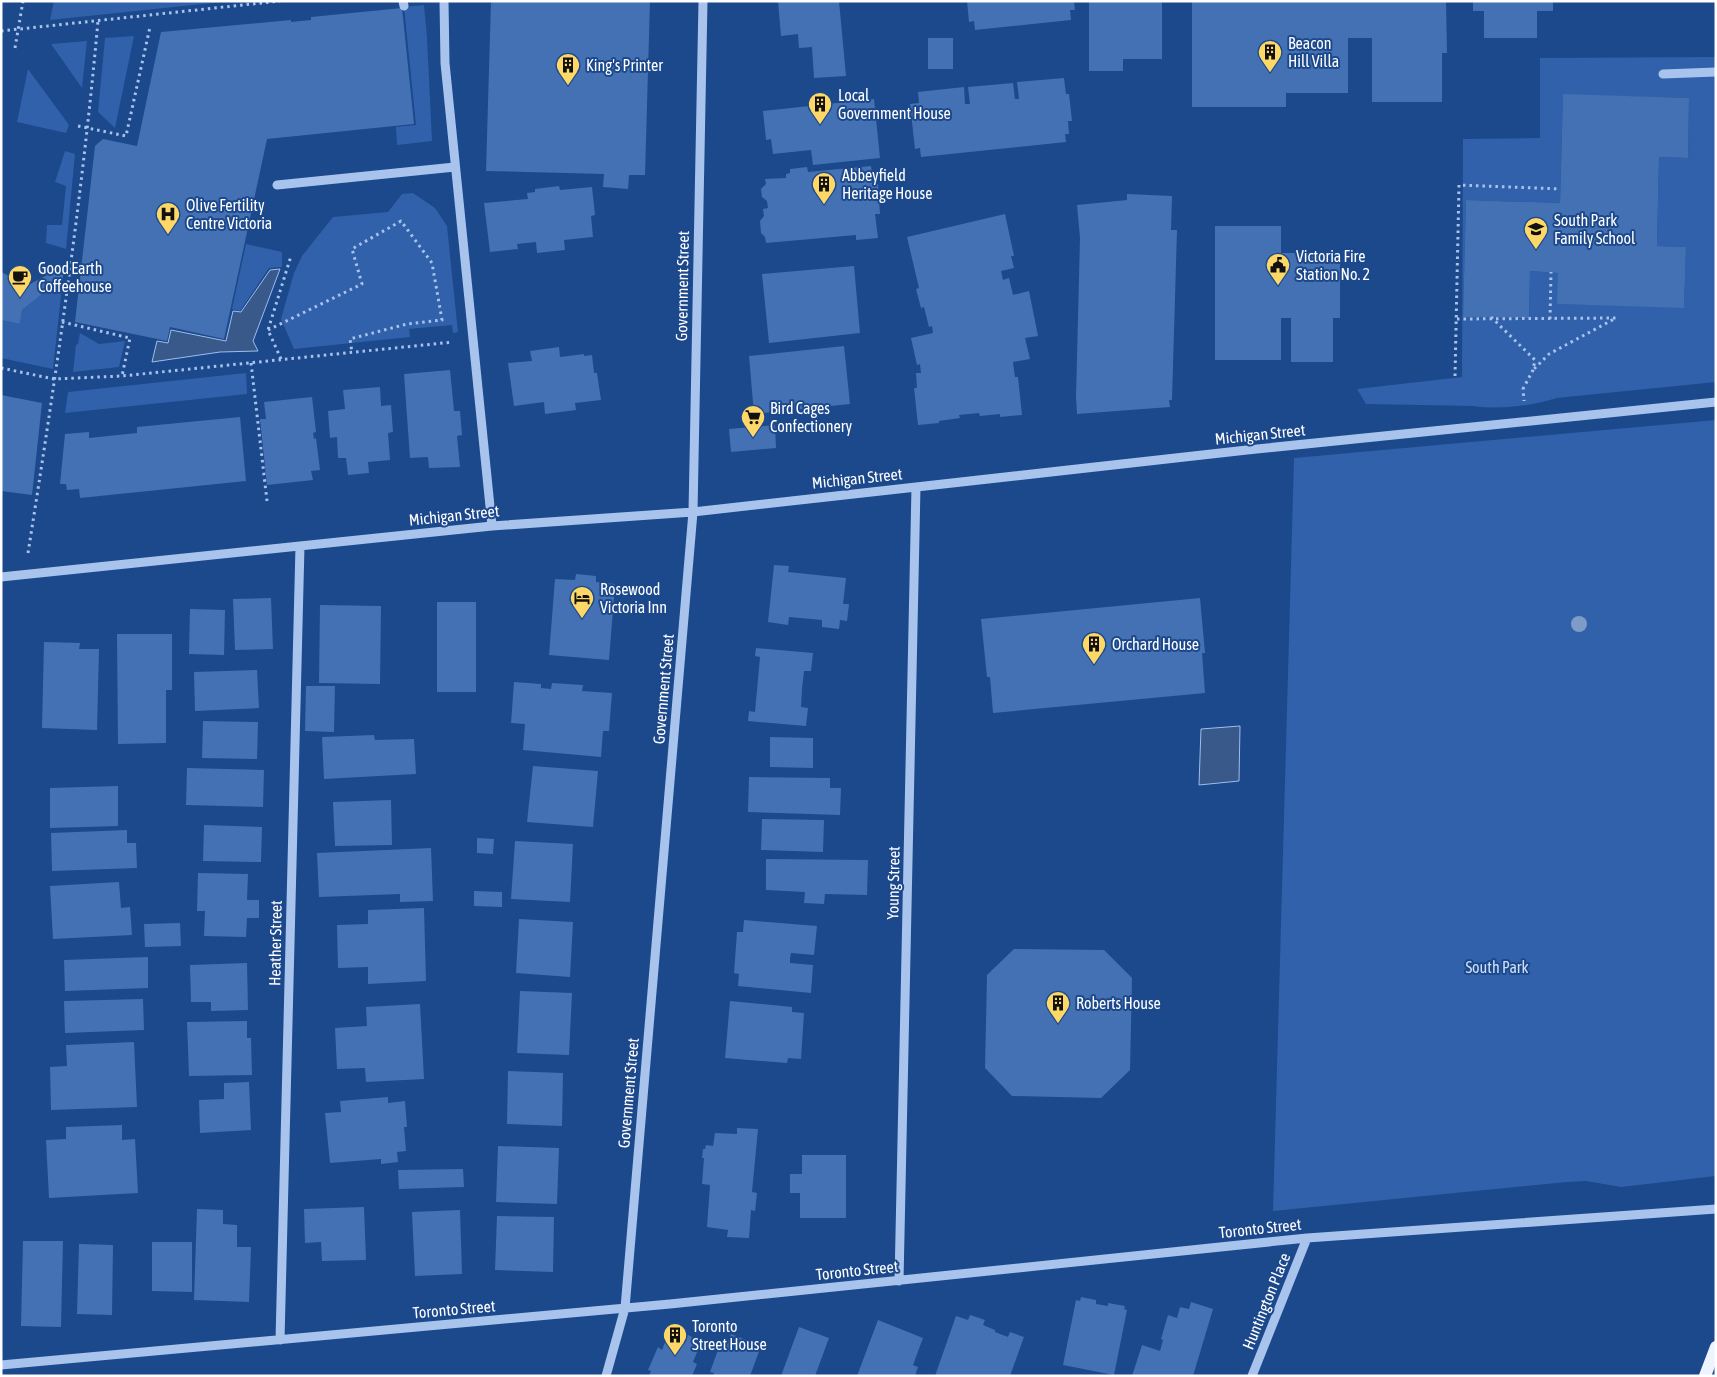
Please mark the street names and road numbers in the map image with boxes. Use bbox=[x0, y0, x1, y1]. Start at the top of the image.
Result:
street label: Government Street bbox=[672, 230, 692, 341]
street label: Michigan Street bbox=[1214, 420, 1307, 449]
street label: Michigan Street bbox=[811, 464, 904, 493]
street label: Michigan Street bbox=[408, 501, 501, 530]
street label: Government Street bbox=[649, 633, 677, 745]
street label: Young Street bbox=[883, 846, 904, 920]
street label: Heather Street bbox=[265, 900, 285, 986]
street label: Government Street bbox=[614, 1037, 642, 1149]
street label: Toronto Street bbox=[1218, 1215, 1303, 1241]
street label: Huntington Place bbox=[1238, 1250, 1294, 1352]
street label: Toronto Street bbox=[815, 1257, 900, 1283]
street label: Toronto Street bbox=[412, 1296, 496, 1322]

